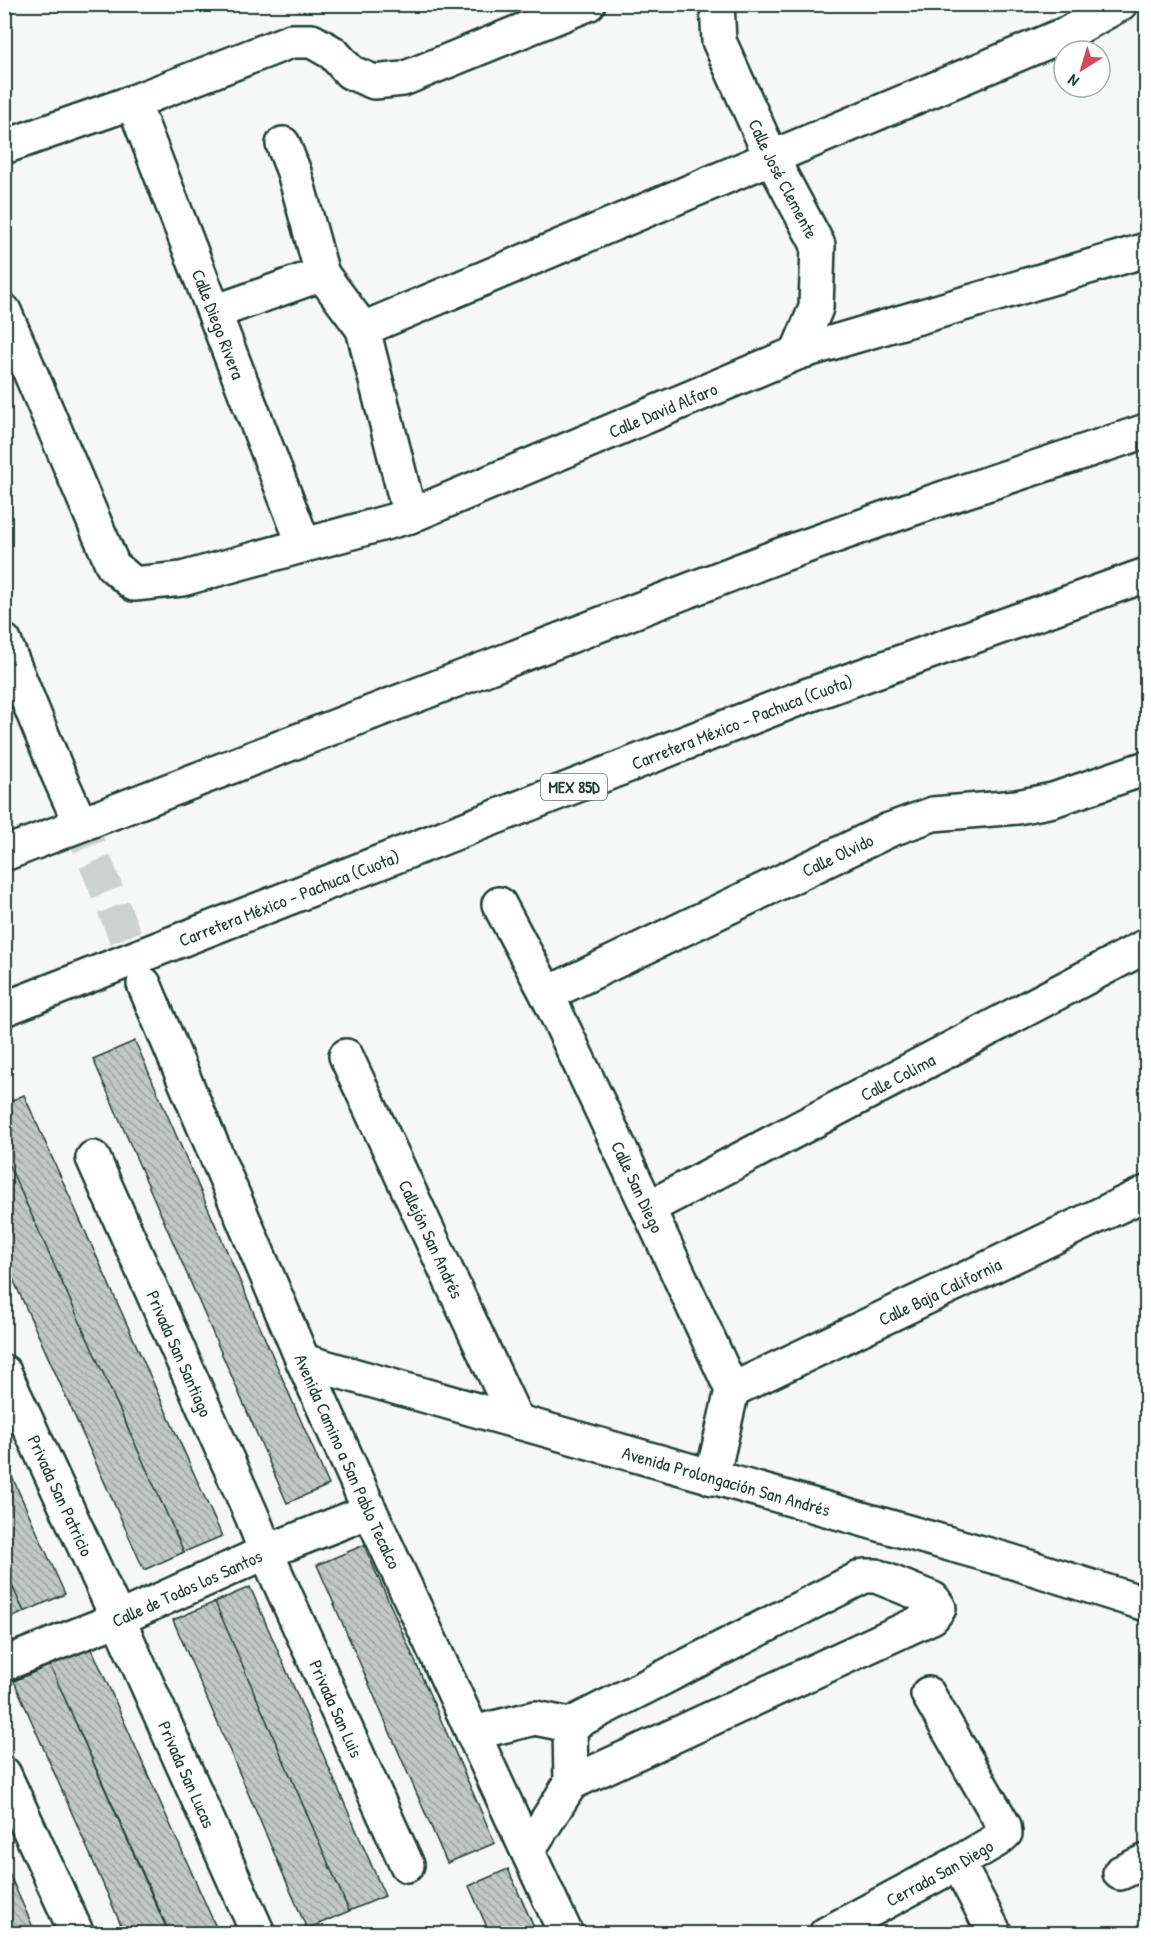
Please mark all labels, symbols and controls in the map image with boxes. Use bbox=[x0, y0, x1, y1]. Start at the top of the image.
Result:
north arrow bbox=[1052, 39, 1112, 99]
text: N bbox=[1063, 69, 1083, 92]
street label: Calle José Clemente bbox=[743, 115, 825, 243]
street label: Calle Diego Rivera bbox=[186, 266, 251, 383]
street label: Calle David Alfaro bbox=[605, 376, 721, 443]
street label: Carretera México - Pachuca (Cuota) bbox=[628, 668, 856, 775]
road number: MEX 85D bbox=[541, 774, 607, 800]
street label: Calle Olvido bbox=[798, 827, 877, 883]
street label: Carretera México - Pachuca (Cuota) bbox=[175, 843, 403, 952]
street label: Calle Colima bbox=[856, 1047, 939, 1107]
street label: Calle San Diego bbox=[606, 1137, 670, 1237]
street label: Callejón San Andrés bbox=[393, 1176, 470, 1302]
street label: Calle Baja California bbox=[874, 1251, 1005, 1331]
street label: Privada San Santiago bbox=[141, 1286, 219, 1421]
street label: Avenida Camino a San Pablo Tecalco bbox=[289, 1350, 407, 1573]
street label: Privada San Patricio bbox=[22, 1431, 100, 1560]
street label: Avenida Prolongación San Andrés bbox=[620, 1439, 833, 1522]
street label: Calle de Todos los Santos bbox=[108, 1543, 266, 1633]
street label: Privada San Luis bbox=[304, 1656, 369, 1761]
street label: Privada San Lucas bbox=[152, 1717, 222, 1832]
street label: Cerrada San Diego bbox=[881, 1833, 998, 1912]

